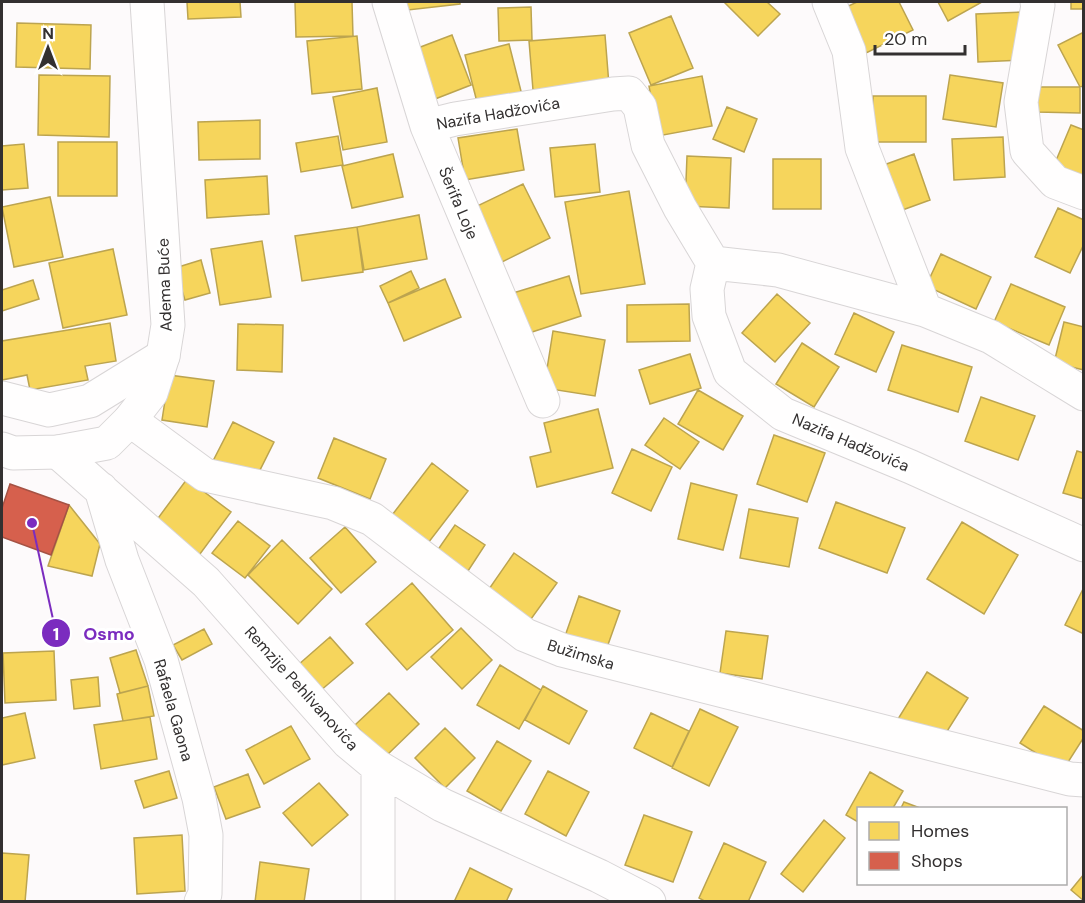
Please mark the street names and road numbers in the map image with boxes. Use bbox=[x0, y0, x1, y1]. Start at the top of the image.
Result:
street label: Nazifa Hadžovića bbox=[435, 92, 562, 135]
street label: Šerifa Loje bbox=[434, 164, 483, 243]
street label: Adema Buće bbox=[152, 238, 177, 332]
street label: Nazifa Hadžovića bbox=[789, 408, 913, 477]
street label: Remzije Pehlivanovića bbox=[240, 622, 363, 755]
street label: Bužimska bbox=[545, 634, 617, 675]
street label: Rafaela Gaona bbox=[149, 656, 198, 764]

